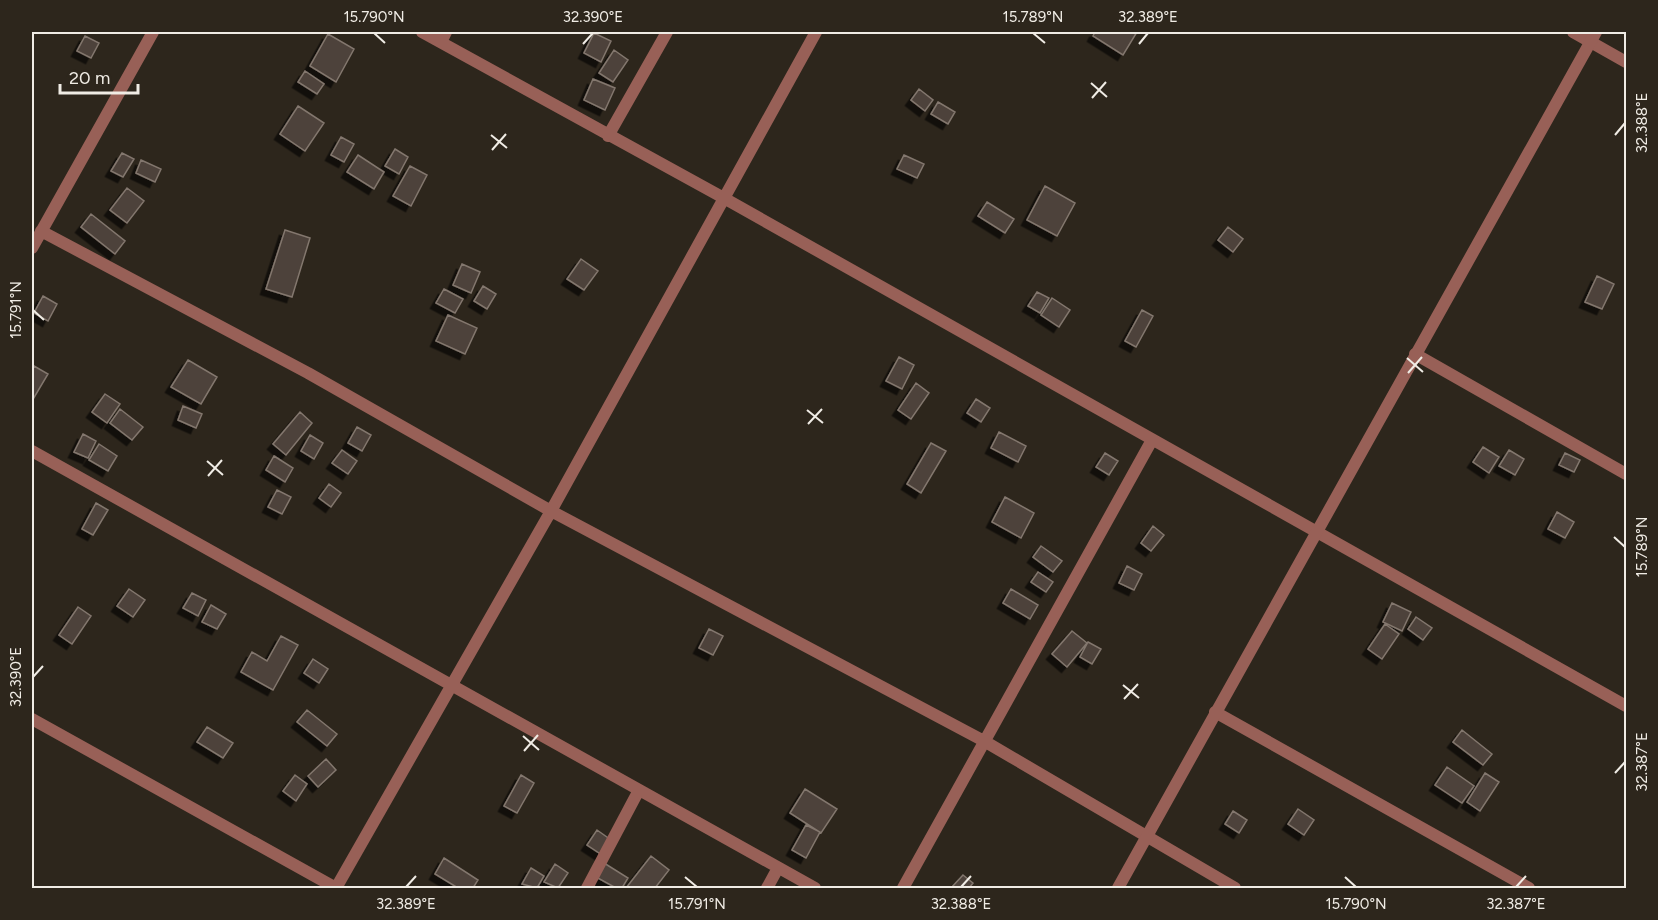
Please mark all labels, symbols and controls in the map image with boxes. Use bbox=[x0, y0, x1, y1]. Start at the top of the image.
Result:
text: 15.790°N bbox=[343, 8, 405, 26]
text: 32.390°E bbox=[563, 8, 623, 26]
text: 15.789°N bbox=[1003, 8, 1063, 26]
text: 32.389°E bbox=[1118, 8, 1178, 26]
scale bar bbox=[60, 57, 138, 95]
text: 20 m bbox=[69, 67, 110, 89]
text: 32.388°E bbox=[1633, 93, 1651, 153]
text: 15.791°N bbox=[7, 281, 25, 339]
text: 15.789°N bbox=[1633, 517, 1651, 577]
text: 32.390°E bbox=[7, 647, 25, 707]
text: 32.387°E bbox=[1633, 732, 1651, 792]
text: 32.389°E bbox=[376, 895, 436, 913]
text: 15.791°N bbox=[668, 895, 726, 913]
text: 32.388°E bbox=[931, 895, 991, 913]
text: 15.790°N bbox=[1325, 895, 1387, 913]
text: 32.387°E bbox=[1486, 895, 1546, 913]

